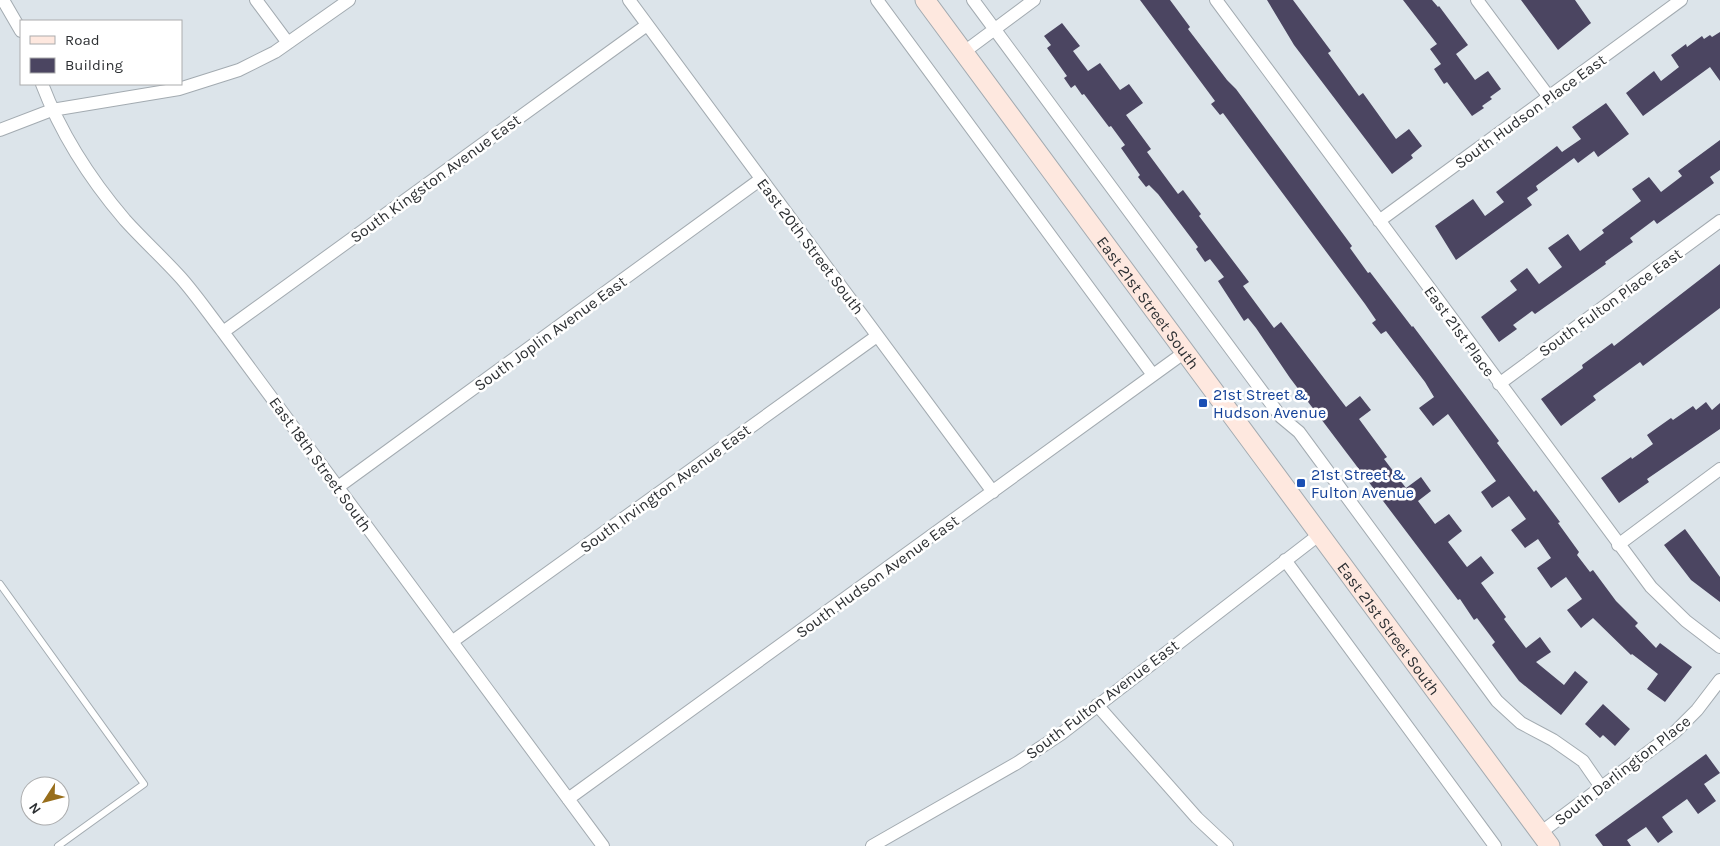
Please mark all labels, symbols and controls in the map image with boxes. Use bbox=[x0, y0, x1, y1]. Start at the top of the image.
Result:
legend bbox=[20, 20, 182, 85]
text: Road bbox=[65, 31, 100, 49]
street label: South Hudson Place East bbox=[1451, 50, 1610, 173]
text: Building bbox=[65, 56, 123, 74]
street label: South Kingston Avenue East bbox=[346, 110, 524, 247]
street label: East 20th Street South bbox=[753, 174, 868, 318]
street label: East 21st Street South bbox=[1093, 233, 1203, 373]
street label: South Fulton Place East bbox=[1535, 244, 1686, 361]
street label: South Joplin Avenue East bbox=[470, 272, 630, 395]
street label: East 21st Place bbox=[1420, 282, 1499, 380]
place label: 21st Street & Hudson Avenue bbox=[1213, 385, 1326, 422]
street label: East 18th Street South bbox=[265, 393, 376, 535]
marker: 21st Street & Hudson Avenue bbox=[1197, 397, 1209, 409]
street label: South Irvington Avenue East bbox=[576, 420, 754, 557]
place label: 21st Street & Fulton Avenue bbox=[1311, 465, 1414, 502]
marker: 21st Street & Fulton Avenue bbox=[1295, 477, 1307, 489]
street label: South Hudson Avenue East bbox=[792, 511, 962, 642]
street label: East 21st Street South bbox=[1333, 558, 1444, 699]
street label: South Fulton Avenue East bbox=[1022, 636, 1183, 763]
street label: South Darlington Place bbox=[1550, 711, 1694, 829]
north arrow bbox=[20, 776, 70, 826]
text: N bbox=[25, 799, 45, 817]

